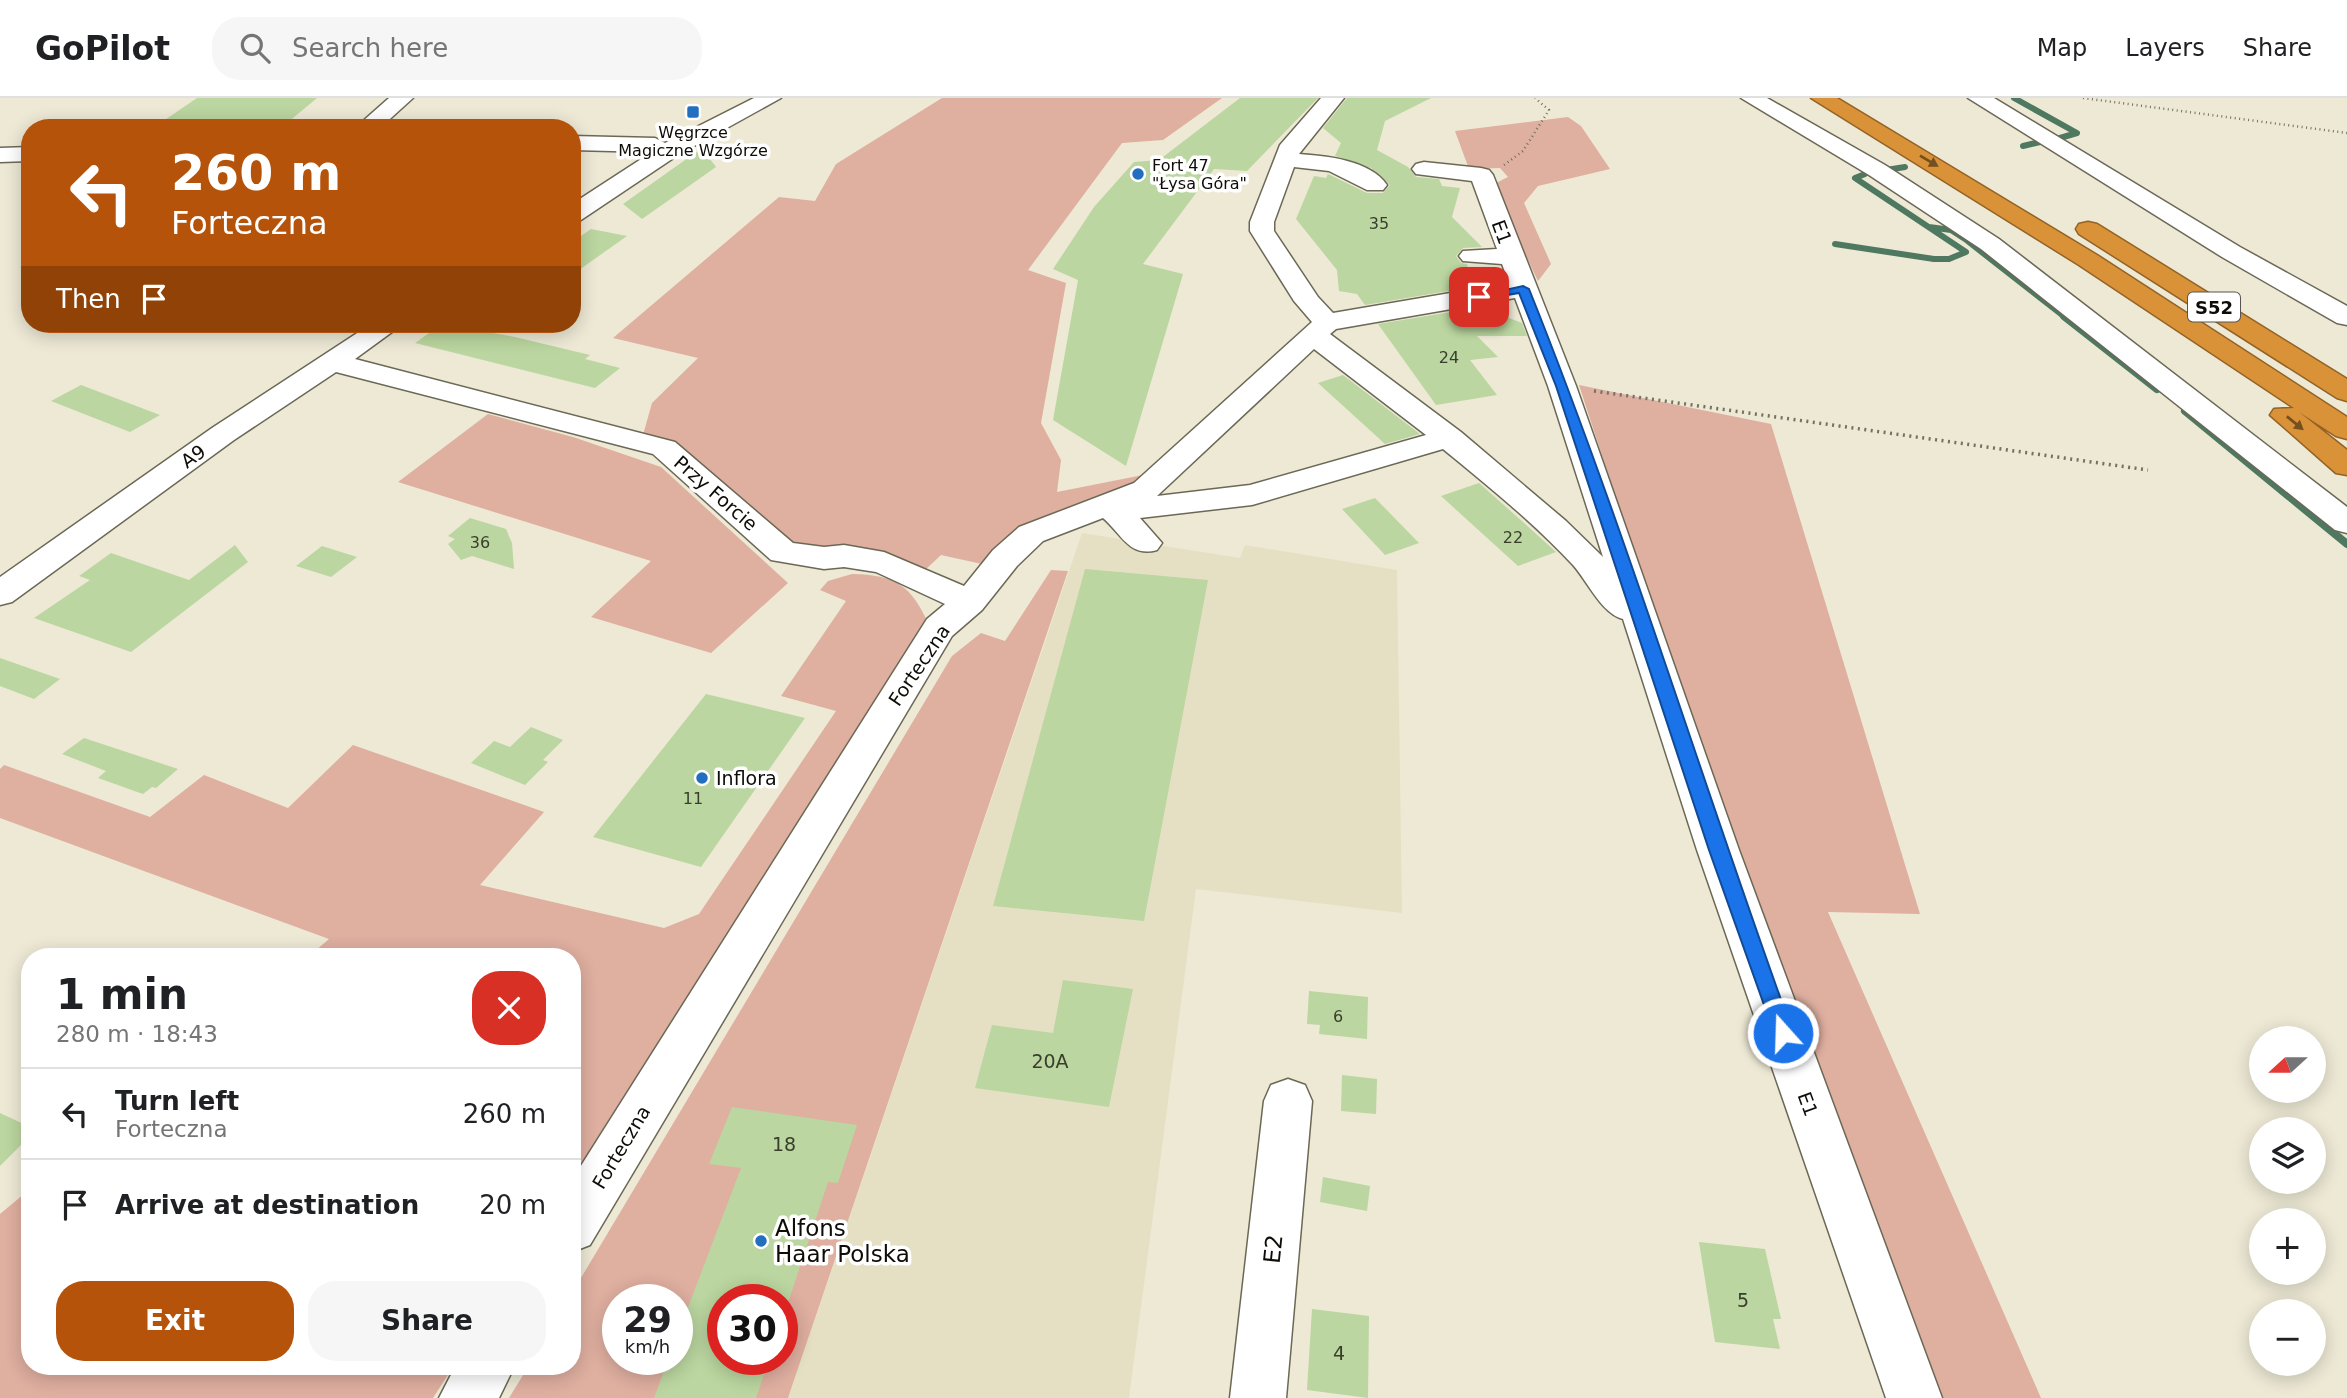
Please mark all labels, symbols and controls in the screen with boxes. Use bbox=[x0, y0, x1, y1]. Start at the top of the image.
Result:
search box bbox=[212, 17, 702, 80]
text: GoPilot bbox=[35, 29, 170, 68]
icon: search bbox=[236, 29, 274, 67]
text: Search here bbox=[292, 33, 448, 63]
text: Map bbox=[2037, 34, 2087, 62]
text: Layers bbox=[2125, 34, 2205, 62]
text: Share bbox=[2243, 34, 2312, 62]
marker: Węgrzce Magiczne Wzgórze bbox=[685, 104, 701, 120]
place label: Węgrzce Magiczne Wzgórze bbox=[618, 123, 768, 160]
text: 260 m bbox=[171, 145, 341, 202]
icon: left bbox=[56, 147, 147, 238]
one-way arrow bbox=[1920, 155, 1939, 168]
place label: Fort 47 "Łysa Góra" bbox=[1152, 156, 1247, 193]
marker: Fort 47 "Łysa Góra" bbox=[1130, 166, 1146, 182]
text: Forteczna bbox=[171, 204, 328, 242]
house number: 35 bbox=[1369, 214, 1389, 233]
street label: E1 bbox=[1488, 217, 1516, 247]
pin bbox=[1449, 267, 1509, 327]
icon: arrive bbox=[1460, 278, 1498, 316]
icon: arrive bbox=[135, 280, 173, 318]
text: Then bbox=[56, 284, 121, 314]
road number: S52 bbox=[2188, 292, 2240, 322]
house number: 24 bbox=[1439, 348, 1459, 367]
one-way arrow bbox=[2287, 415, 2304, 430]
street label: A9 bbox=[176, 440, 210, 472]
street label: Przy Forcie bbox=[670, 451, 762, 535]
house number: 22 bbox=[1503, 528, 1523, 547]
house number: 36 bbox=[470, 533, 490, 552]
street label: Forteczna bbox=[884, 620, 954, 710]
place label: Inflora bbox=[716, 767, 777, 789]
marker: Inflora bbox=[694, 770, 710, 786]
house number: 11 bbox=[683, 789, 703, 808]
text: 1 min bbox=[56, 970, 188, 1019]
button: close bbox=[472, 971, 546, 1045]
position arrow bbox=[1746, 996, 1820, 1070]
house number: 6 bbox=[1333, 1007, 1343, 1026]
text: 280 m · 18:43 bbox=[56, 1021, 218, 1047]
north arrow bbox=[2249, 1026, 2326, 1102]
map controls bbox=[2249, 1026, 2326, 1376]
house number: 20A bbox=[1031, 1050, 1069, 1072]
text: Turn left bbox=[115, 1086, 239, 1116]
street label: E1 bbox=[1794, 1089, 1822, 1119]
icon: left bbox=[56, 1095, 94, 1133]
text: 260 m bbox=[463, 1099, 546, 1129]
street label: Forteczna bbox=[588, 1102, 654, 1192]
text: Forteczna bbox=[115, 1116, 228, 1142]
button: layers bbox=[2249, 1117, 2326, 1194]
house number: 18 bbox=[772, 1133, 796, 1155]
icon: arrive bbox=[56, 1186, 94, 1224]
text: Arrive at destination bbox=[115, 1190, 419, 1220]
text: 20 m bbox=[479, 1190, 546, 1220]
button: + bbox=[2249, 1208, 2326, 1285]
place label: Alfons Haar Polska bbox=[775, 1215, 910, 1267]
marker: Alfons Haar Polska bbox=[753, 1233, 769, 1249]
street label: E2 bbox=[1259, 1233, 1287, 1265]
button: Exit bbox=[56, 1281, 294, 1361]
button: Share bbox=[308, 1281, 546, 1361]
speed limit sign: 30 bbox=[707, 1284, 798, 1375]
house number: 5 bbox=[1737, 1289, 1749, 1311]
button: − bbox=[2249, 1299, 2326, 1376]
text: 29 bbox=[623, 1300, 672, 1340]
text: km/h bbox=[625, 1336, 670, 1357]
house number: 4 bbox=[1333, 1342, 1345, 1364]

